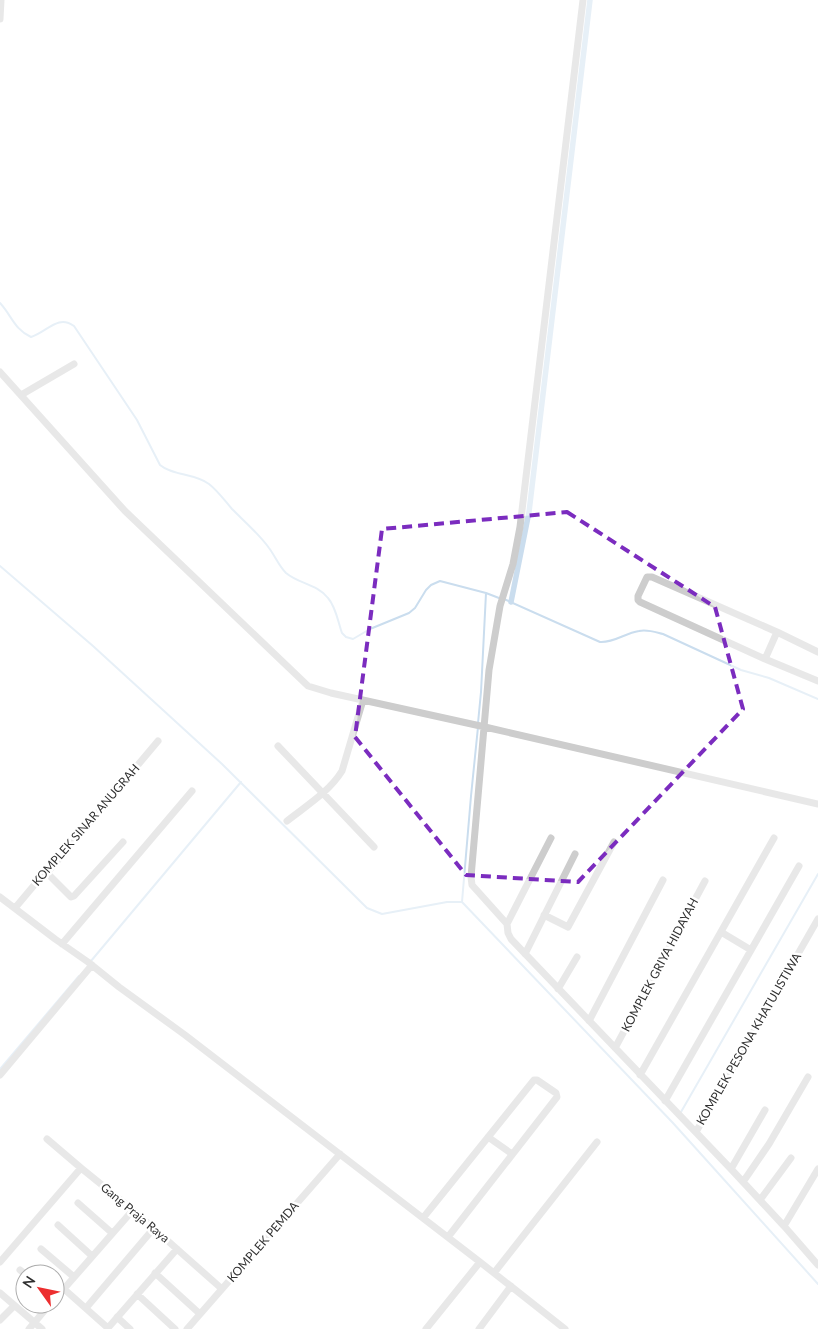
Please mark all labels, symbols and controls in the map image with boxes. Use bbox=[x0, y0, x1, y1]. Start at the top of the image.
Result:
street label: KOMPLEK SINAR ANUGRAH bbox=[29, 761, 143, 889]
street label: KOMPLEK GRIYA HIDAYAH bbox=[618, 895, 701, 1034]
street label: KOMPLEK PESONA KHATULISTIWA bbox=[693, 949, 805, 1128]
street label: Gang Praja Raya bbox=[98, 1179, 173, 1246]
street label: KOMPLEK PEMDA bbox=[224, 1198, 302, 1285]
north arrow bbox=[15, 1264, 65, 1314]
text: N bbox=[19, 1272, 39, 1291]

